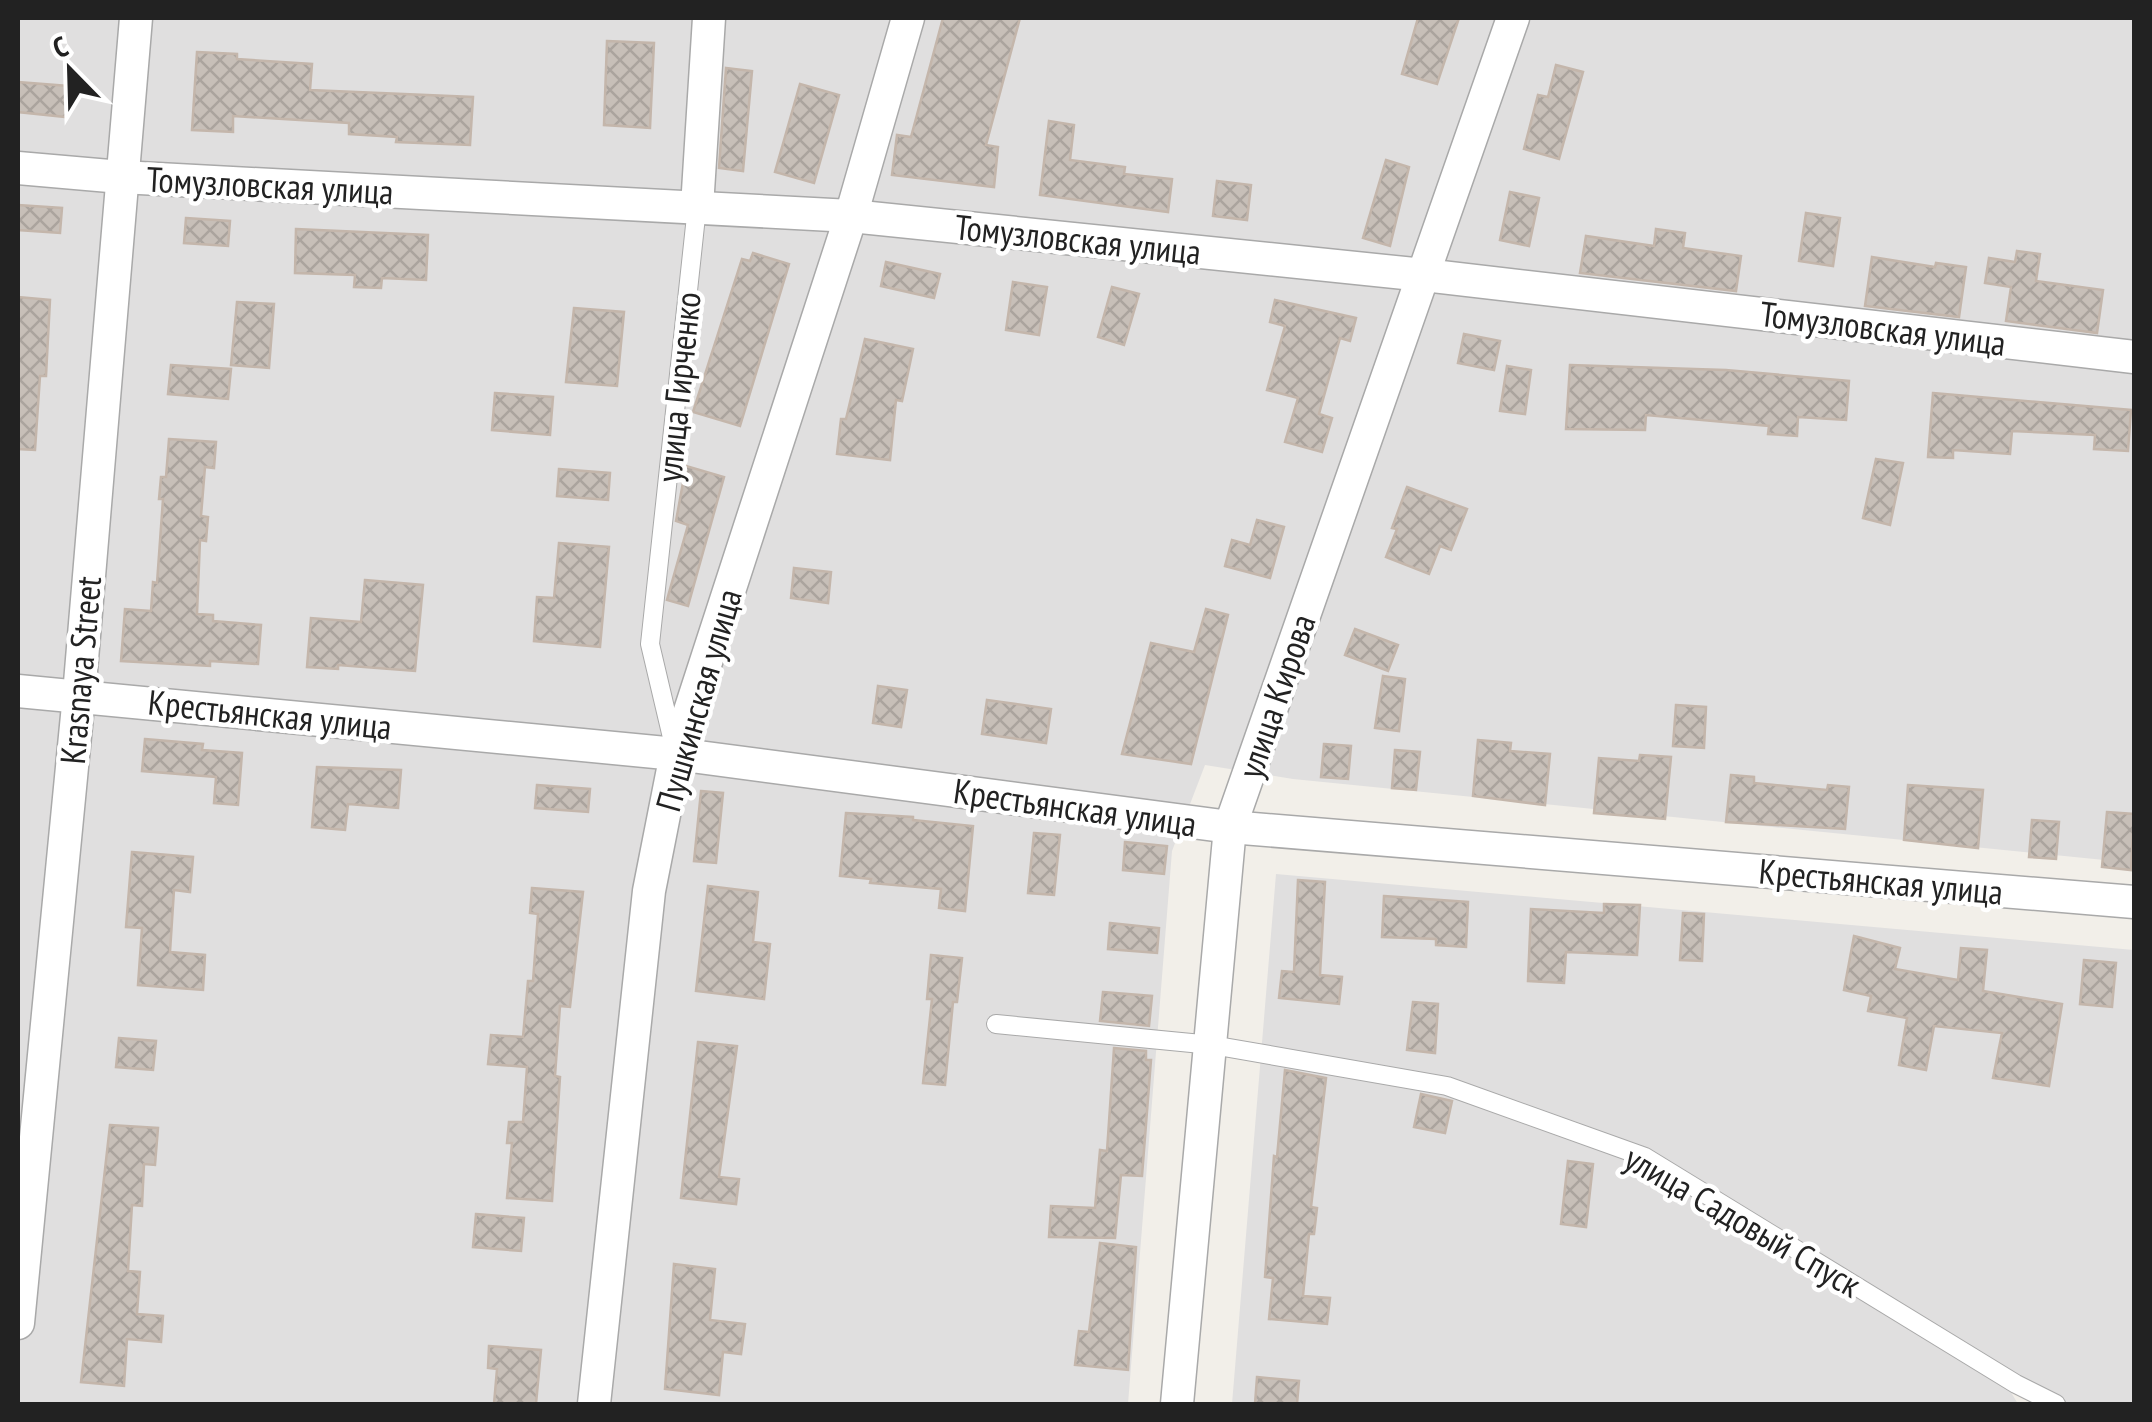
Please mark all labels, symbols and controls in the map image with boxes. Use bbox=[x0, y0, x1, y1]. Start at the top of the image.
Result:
north arrow bbox=[20, 20, 120, 120]
text: С bbox=[47, 27, 73, 66]
street label: Томузловская улица bbox=[145, 156, 395, 214]
street label: Томузловская улица bbox=[953, 203, 1203, 275]
street label: улица Гирченко bbox=[645, 290, 711, 484]
street label: Томузловская улица bbox=[1758, 290, 2008, 366]
street label: Krasnaya Street bbox=[49, 574, 111, 766]
street label: Пушкинская улица bbox=[644, 584, 752, 816]
street label: улица Кирова bbox=[1227, 608, 1325, 784]
street label: Крестьянская улица bbox=[146, 678, 394, 750]
street label: Крестьянская улица bbox=[951, 767, 1199, 847]
street label: Крестьянская улица bbox=[1757, 847, 2005, 915]
street label: улица Садовый Спуск bbox=[1617, 1135, 1870, 1308]

